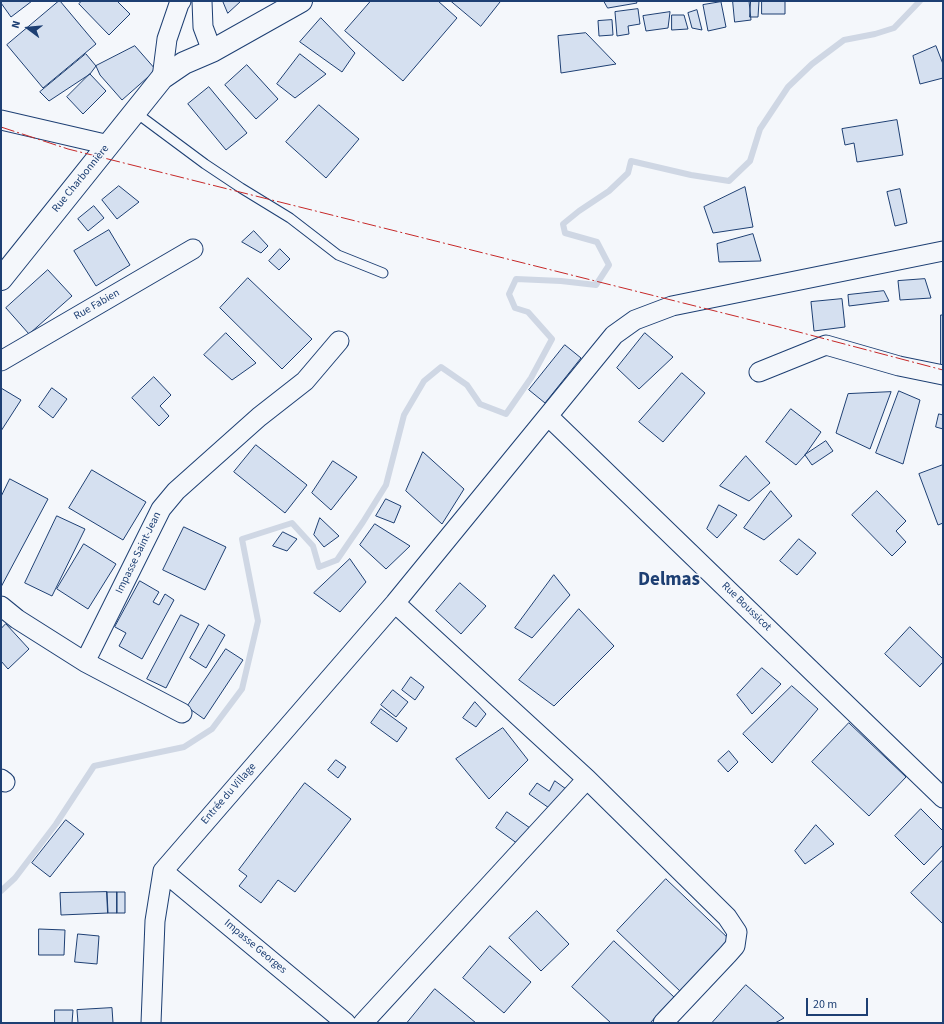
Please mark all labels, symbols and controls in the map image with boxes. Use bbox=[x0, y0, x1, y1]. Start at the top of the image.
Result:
north arrow bbox=[8, 8, 48, 48]
text: N bbox=[8, 19, 24, 30]
street label: Rue Charbonnière bbox=[50, 143, 112, 215]
street label: Rue Fabien bbox=[72, 287, 122, 323]
street label: Impasse Saint-Jean bbox=[113, 510, 165, 596]
district label: Delmas bbox=[638, 570, 700, 592]
street label: Rue Boussicot bbox=[718, 580, 774, 634]
street label: Entrée du Village bbox=[199, 761, 259, 827]
street label: Impasse Georges bbox=[221, 917, 289, 977]
scale bar bbox=[808, 990, 870, 1016]
text: 20 m bbox=[813, 996, 837, 1013]

